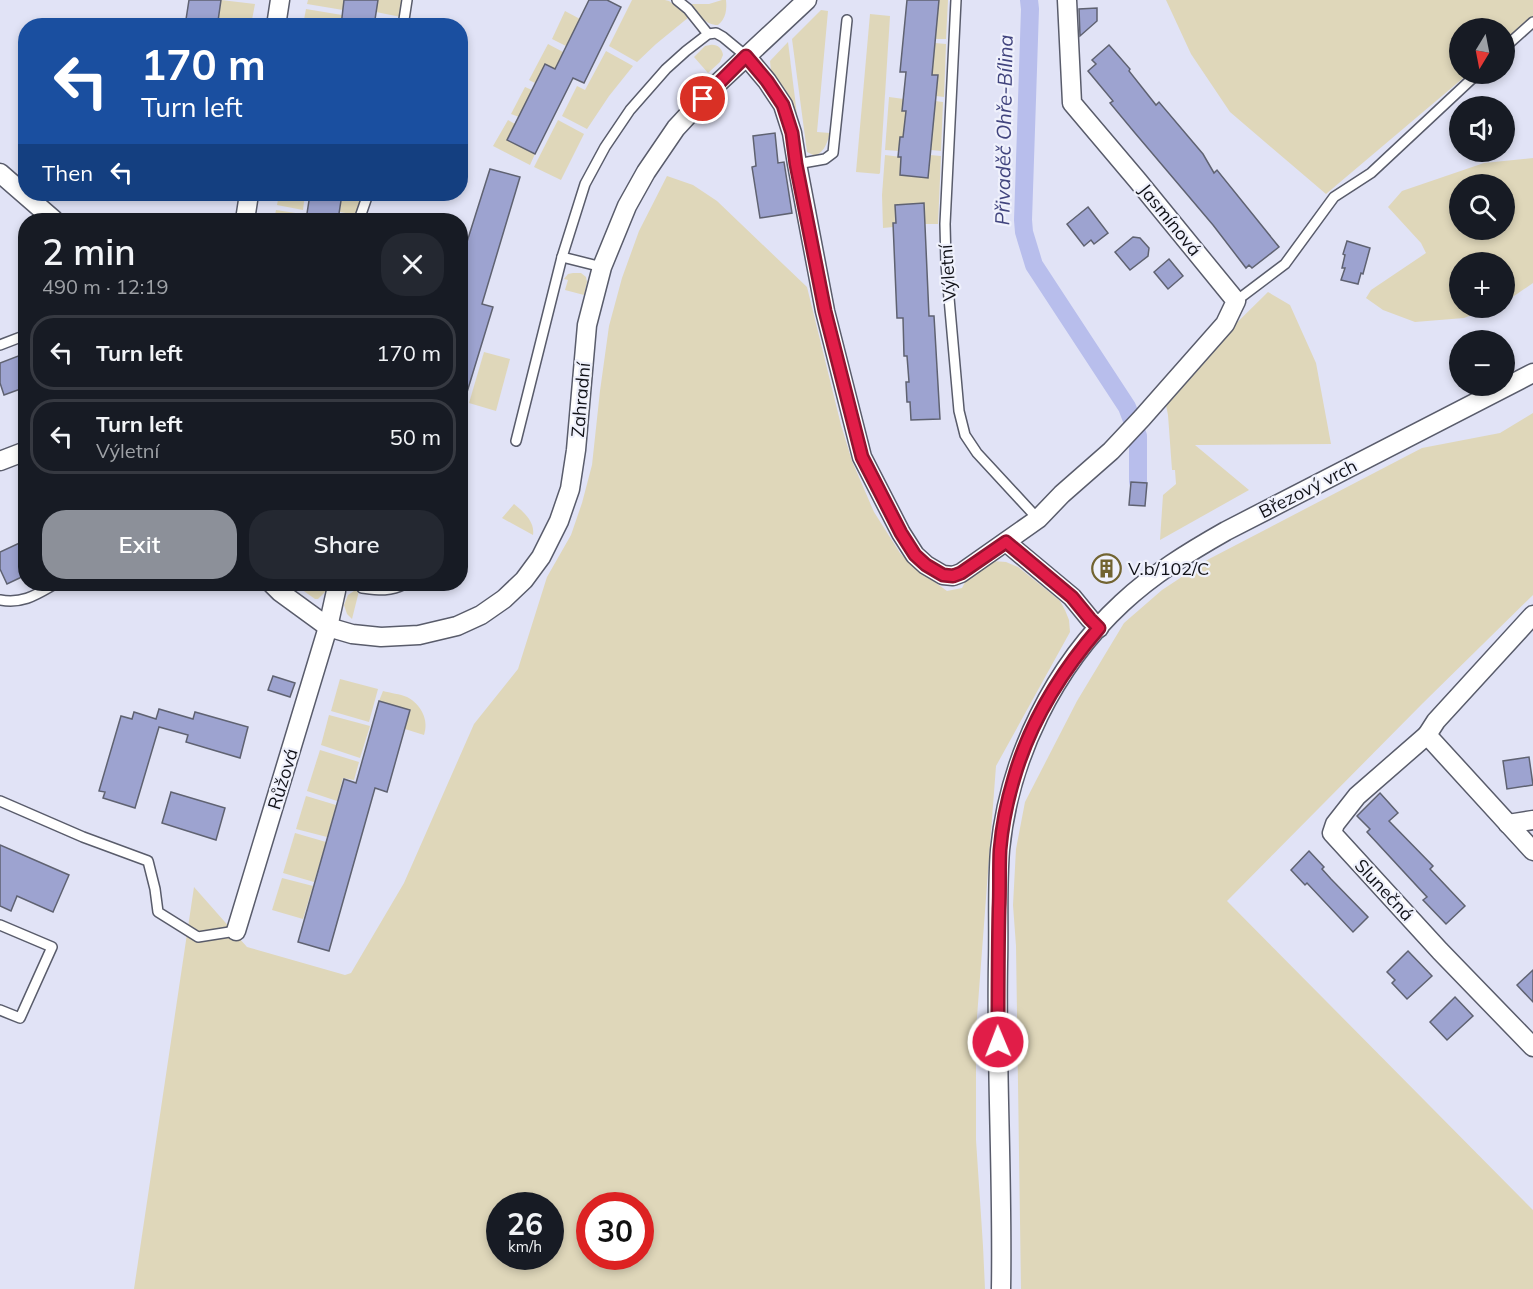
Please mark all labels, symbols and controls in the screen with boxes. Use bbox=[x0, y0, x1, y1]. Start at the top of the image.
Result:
north arrow bbox=[1449, 18, 1515, 84]
map controls bbox=[1449, 18, 1515, 396]
water label: Přivaděč Ohře-Bílina bbox=[989, 34, 1018, 226]
text: 170 m bbox=[141, 38, 266, 91]
icon: left bbox=[42, 42, 120, 120]
pin bbox=[677, 73, 728, 124]
icon: arrive bbox=[686, 82, 719, 115]
text: Turn left bbox=[141, 90, 243, 124]
button: sound bbox=[1449, 96, 1515, 162]
icon: left bbox=[105, 156, 138, 189]
text: Then bbox=[42, 159, 93, 187]
button: search bbox=[1449, 174, 1515, 240]
street label: Jasmínová bbox=[1134, 179, 1207, 261]
text: 2 min bbox=[42, 229, 136, 274]
button: close bbox=[381, 233, 444, 296]
street label: Výletní bbox=[934, 242, 961, 302]
button: + bbox=[1449, 252, 1515, 318]
text: 490 m · 12:19 bbox=[42, 274, 168, 299]
button: − bbox=[1449, 330, 1515, 396]
icon: left bbox=[45, 336, 78, 369]
text: Turn left bbox=[96, 339, 183, 367]
text: 170 m bbox=[376, 339, 441, 367]
street label: Zahradní bbox=[566, 360, 595, 438]
text: Turn left bbox=[96, 410, 183, 438]
icon: left bbox=[45, 420, 78, 453]
text: 50 m bbox=[390, 423, 441, 451]
text: Výletní bbox=[96, 438, 159, 463]
street label: Březový vrch bbox=[1255, 454, 1361, 523]
button: Exit bbox=[42, 510, 237, 579]
button: Share bbox=[249, 510, 444, 579]
building icon: V.b/102/C bbox=[1091, 553, 1123, 585]
place label: V.b/102/C bbox=[1128, 557, 1209, 580]
street label: Růžová bbox=[262, 746, 303, 812]
street label: Slunečná bbox=[1350, 854, 1419, 925]
position arrow bbox=[966, 1010, 1030, 1074]
speed limit sign: 30 bbox=[576, 1192, 654, 1270]
text: 26 bbox=[507, 1205, 543, 1243]
text: km/h bbox=[508, 1237, 542, 1256]

